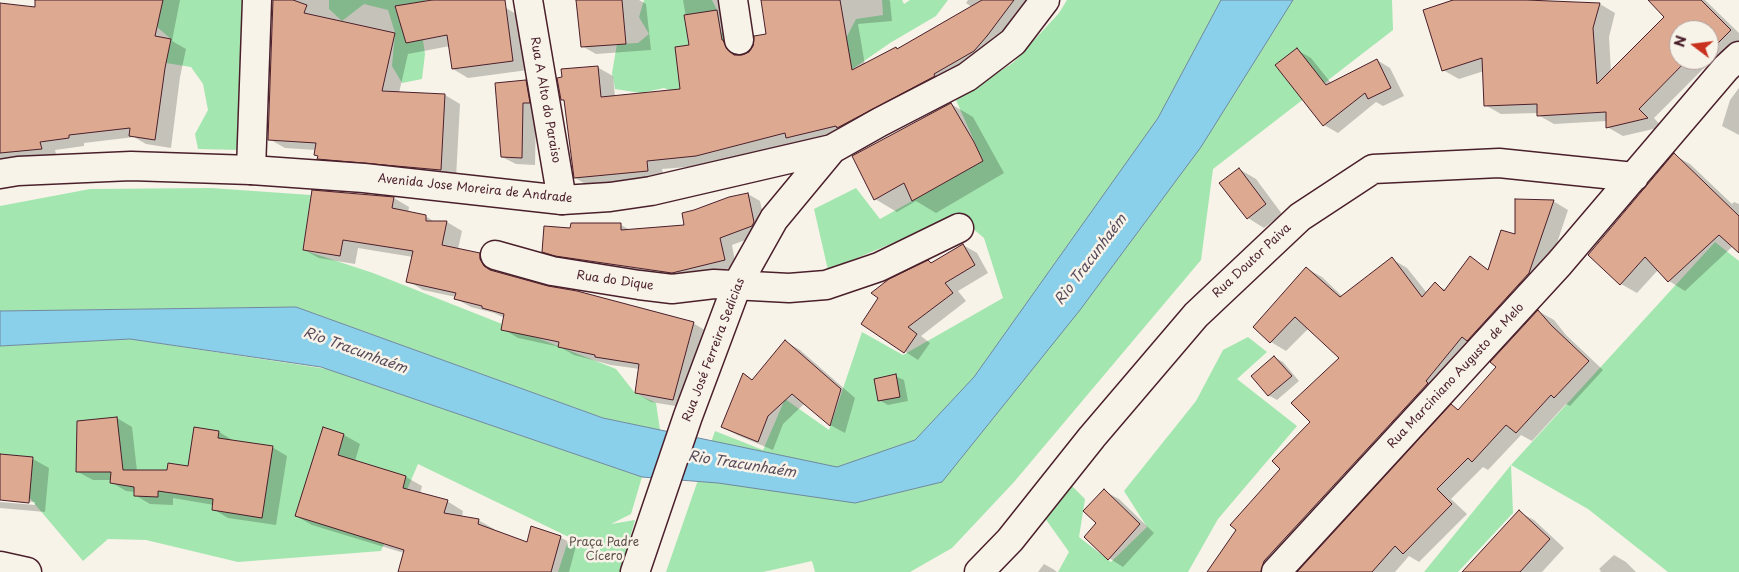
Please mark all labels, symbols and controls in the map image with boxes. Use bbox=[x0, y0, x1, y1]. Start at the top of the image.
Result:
north arrow bbox=[1669, 20, 1719, 70]
text: N bbox=[1668, 33, 1692, 49]
street label: Rua A Alto do Paraiso bbox=[527, 36, 563, 164]
street label: Avenida Jose Moreira de Andrade bbox=[377, 172, 573, 206]
water label: Rio Tracunhaém bbox=[1052, 211, 1130, 309]
street label: Rua Doutor Paiva bbox=[1210, 221, 1294, 301]
street label: Rua do Dique bbox=[575, 268, 655, 294]
street label: Rua José Ferreira Sedicias bbox=[680, 276, 748, 424]
street label: Rua Marciniano Augusto de Melo bbox=[1385, 300, 1527, 452]
water label: Rio Tracunhaém bbox=[301, 324, 409, 378]
water label: Rio Tracunhaém bbox=[687, 448, 797, 482]
park label: Praça Padre Cícero bbox=[569, 536, 639, 564]

